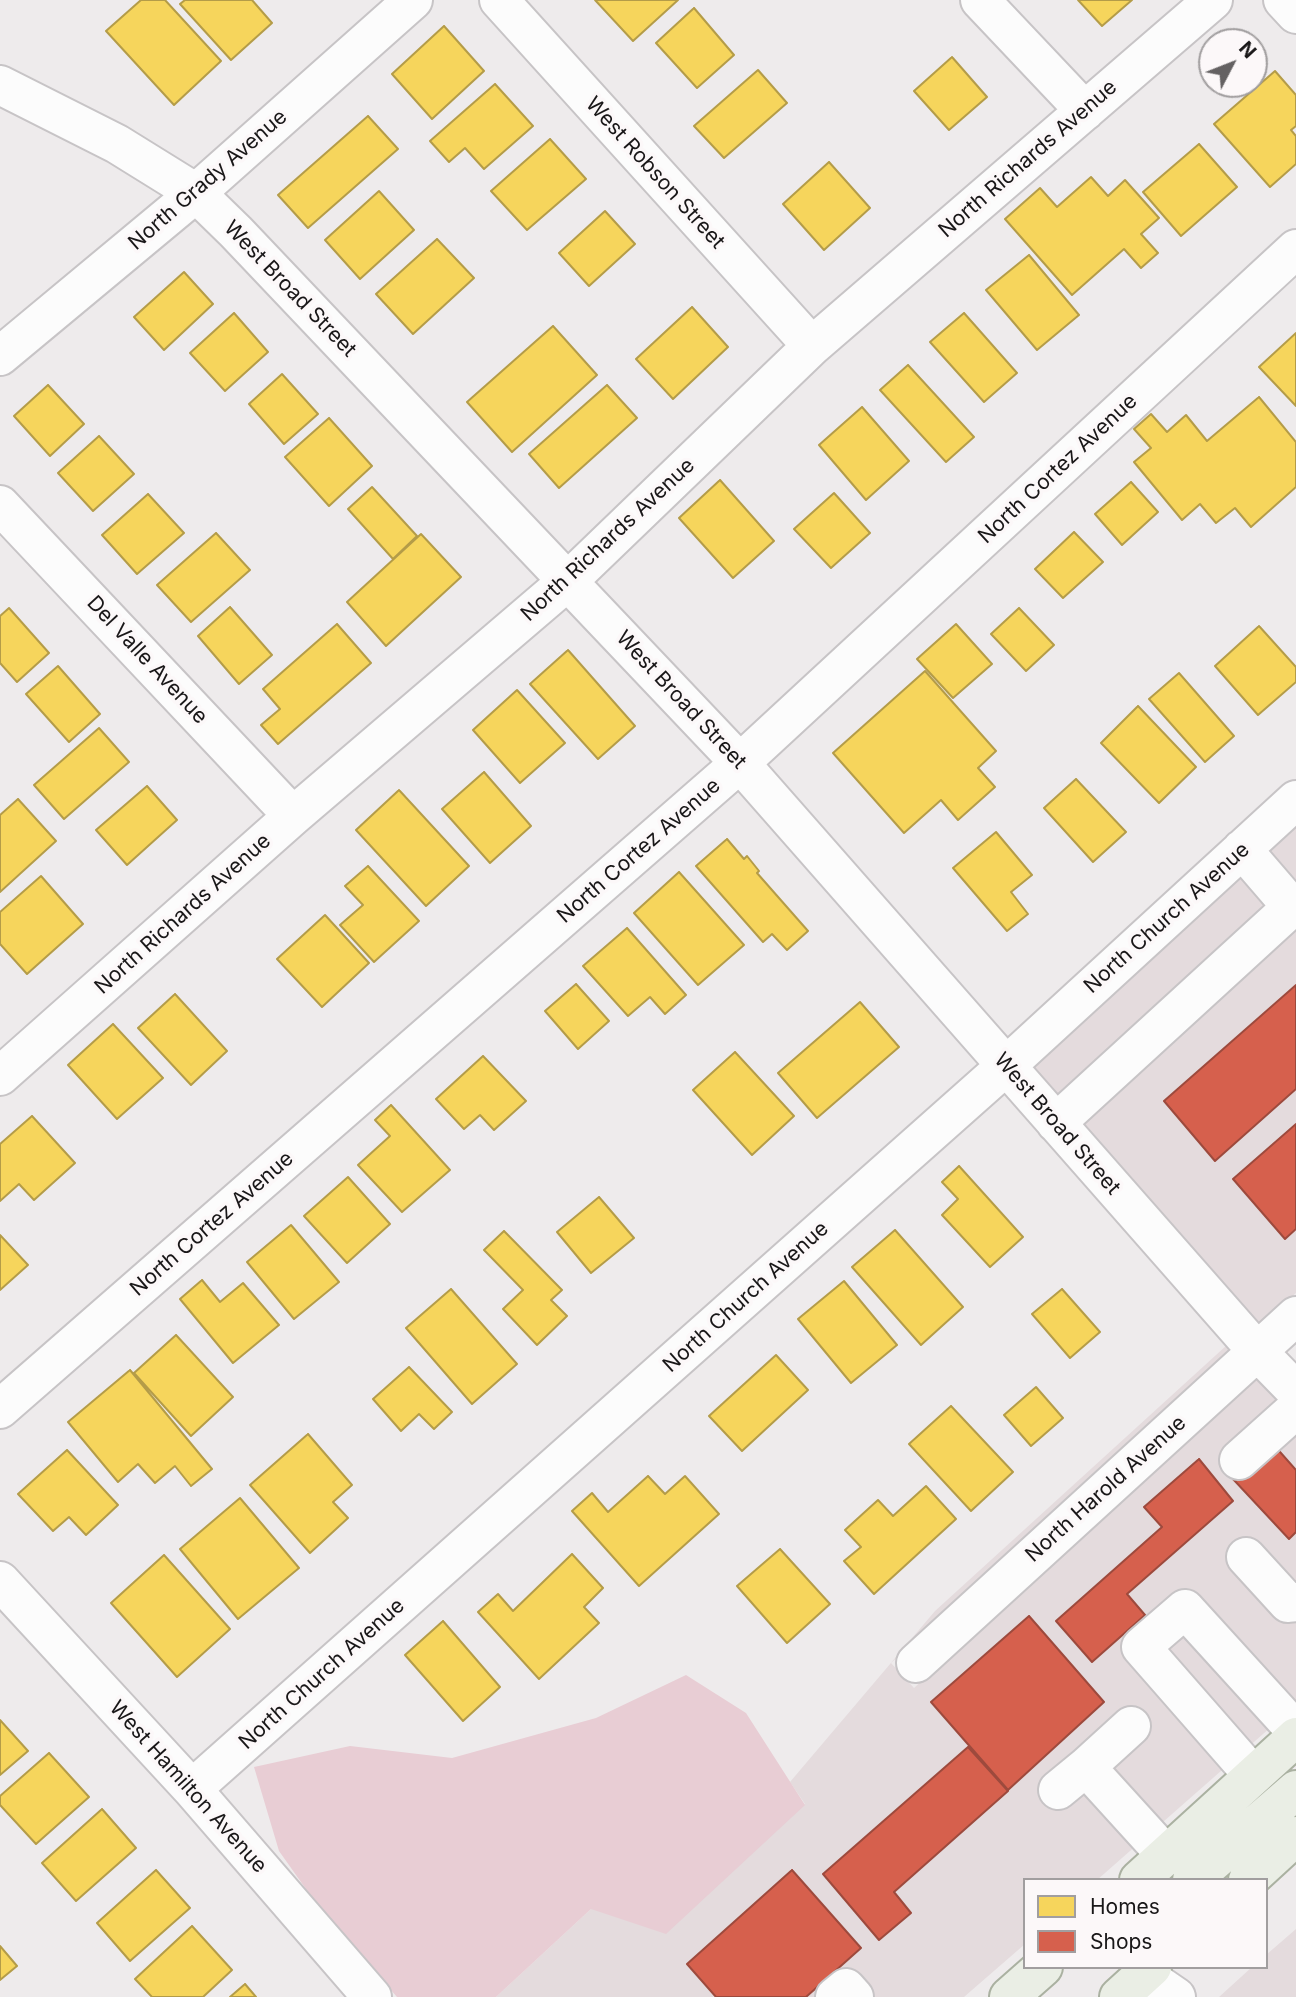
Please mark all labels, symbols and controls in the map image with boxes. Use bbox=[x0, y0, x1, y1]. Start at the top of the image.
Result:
north arrow bbox=[1198, 28, 1268, 98]
text: N bbox=[1234, 37, 1261, 63]
street label: North Richards Avenue bbox=[934, 75, 1122, 243]
street label: West Robson Street bbox=[580, 92, 730, 254]
street label: North Grady Avenue bbox=[124, 104, 292, 256]
street label: West Broad Street bbox=[219, 216, 361, 362]
street label: North Cortez Avenue bbox=[973, 389, 1143, 549]
street label: North Richards Avenue bbox=[516, 453, 700, 627]
street label: Del Valle Avenue bbox=[81, 591, 213, 729]
street label: West Broad Street bbox=[611, 626, 751, 774]
street label: North Cortez Avenue bbox=[552, 773, 726, 929]
street label: North Richards Avenue bbox=[90, 828, 276, 1000]
street label: North Church Avenue bbox=[1079, 837, 1255, 999]
street label: West Broad Street bbox=[989, 1048, 1125, 1200]
street label: North Cortez Avenue bbox=[125, 1146, 299, 1302]
street label: North Church Avenue bbox=[658, 1216, 834, 1378]
street label: North Harold Avenue bbox=[1021, 1410, 1191, 1568]
street label: North Church Avenue bbox=[234, 1593, 410, 1755]
street label: West Hamilton Avenue bbox=[104, 1696, 272, 1878]
legend bbox=[1023, 1878, 1268, 1969]
text: Homes bbox=[1090, 1894, 1160, 1919]
text: Shops bbox=[1090, 1929, 1152, 1954]

